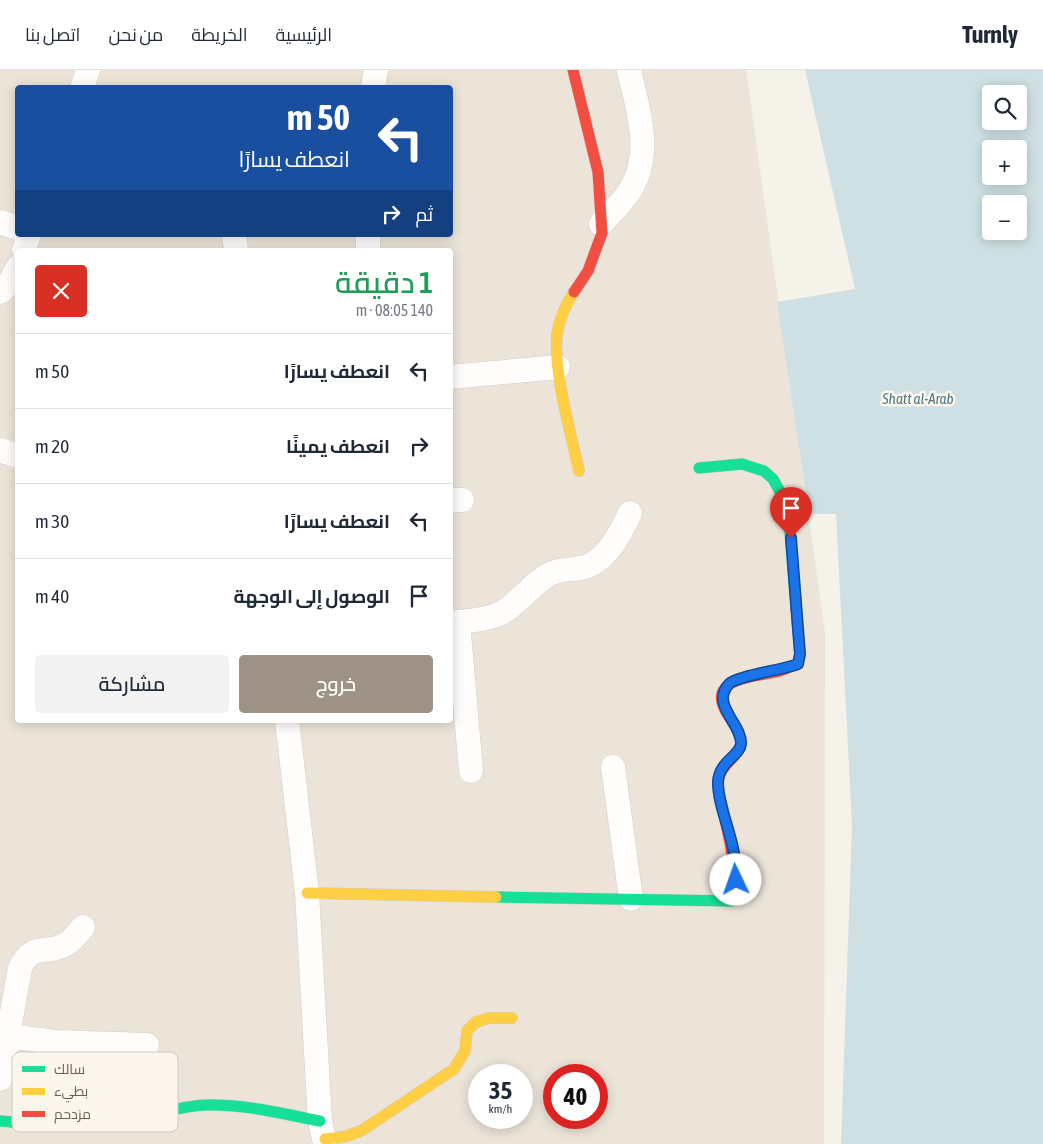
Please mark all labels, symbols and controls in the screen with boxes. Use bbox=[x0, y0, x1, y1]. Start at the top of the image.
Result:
text: Turnly bbox=[962, 21, 1018, 48]
text: اتصل بنا bbox=[25, 24, 80, 45]
text: من نحن bbox=[108, 24, 163, 45]
text: الخريطة bbox=[191, 24, 248, 45]
text: الرئيسية bbox=[276, 24, 332, 45]
map controls bbox=[982, 85, 1027, 240]
button: search bbox=[982, 85, 1027, 130]
text: 50 m bbox=[287, 97, 350, 137]
icon: left bbox=[368, 105, 433, 170]
button: + bbox=[982, 140, 1027, 185]
text: انعطف يسارًا bbox=[239, 146, 350, 172]
button: − bbox=[982, 195, 1027, 240]
icon: right bbox=[377, 200, 405, 228]
text: ثم bbox=[415, 203, 433, 225]
button: close bbox=[35, 265, 87, 317]
text: 1 دقيقة bbox=[335, 265, 433, 299]
text: 140 m · 08:05 bbox=[356, 301, 433, 319]
icon: left bbox=[405, 357, 433, 385]
text: 50 m bbox=[35, 360, 69, 382]
text: انعطف يسارًا bbox=[284, 360, 390, 382]
water label: Shatt al-Arab bbox=[881, 390, 954, 407]
icon: right bbox=[405, 432, 433, 460]
text: 20 m bbox=[35, 435, 69, 457]
text: انعطف يمينًا bbox=[286, 435, 390, 457]
pin bbox=[770, 487, 812, 538]
icon: arrive bbox=[777, 494, 805, 522]
icon: left bbox=[405, 507, 433, 535]
text: 30 m bbox=[35, 510, 69, 532]
text: انعطف يسارًا bbox=[284, 510, 390, 532]
icon: arrive bbox=[405, 582, 433, 610]
text: 40 m bbox=[35, 585, 69, 607]
text: الوصول إلى الوجهة bbox=[233, 585, 390, 607]
button: مشاركة bbox=[35, 655, 229, 713]
button: خروج bbox=[239, 655, 433, 713]
position arrow bbox=[709, 853, 761, 905]
legend bbox=[12, 1052, 178, 1132]
text: سالك bbox=[54, 1061, 85, 1077]
speed limit sign: 40 bbox=[543, 1064, 608, 1129]
text: 35 bbox=[489, 1076, 512, 1104]
text: بطيء bbox=[54, 1083, 88, 1103]
text: km/h bbox=[489, 1102, 512, 1116]
text: مزدحم bbox=[54, 1106, 91, 1124]

